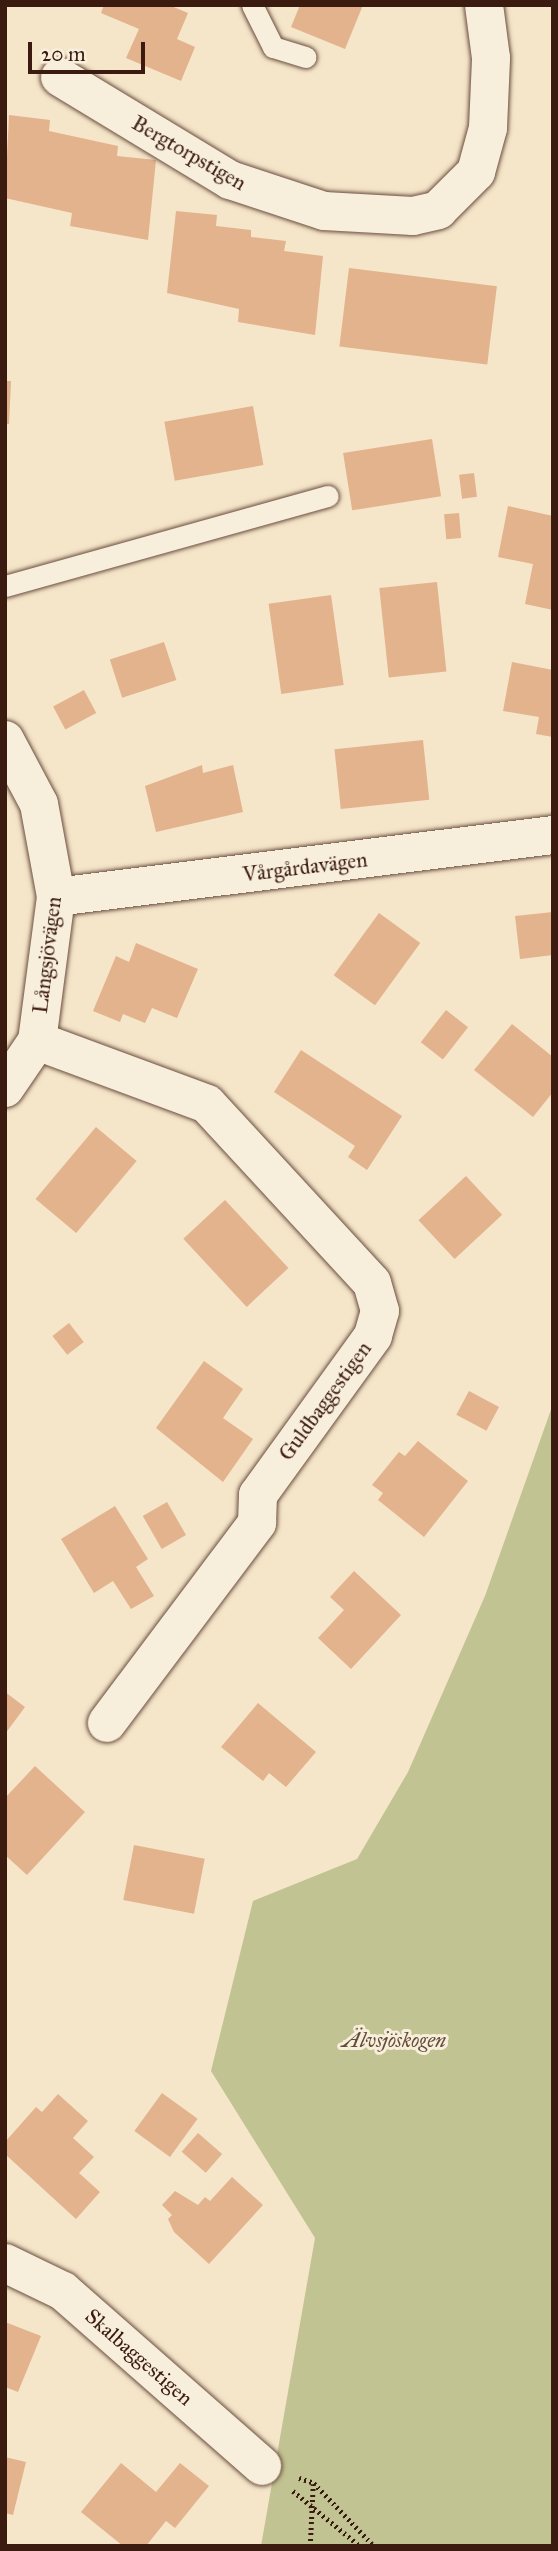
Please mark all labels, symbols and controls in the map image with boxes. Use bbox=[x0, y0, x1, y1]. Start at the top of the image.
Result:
scale bar bbox=[32, 28, 149, 72]
text: 20 m bbox=[41, 41, 86, 67]
street label: Bergtorpstigen bbox=[127, 110, 251, 196]
street label: Vårgårdavägen bbox=[241, 847, 369, 887]
street label: Långsjövägen bbox=[27, 895, 67, 1015]
street label: Guldbaggestigen bbox=[273, 1337, 377, 1465]
park label: Älvsjöskogen bbox=[342, 2027, 446, 2053]
street label: Skalbaggestigen bbox=[80, 2303, 198, 2411]

